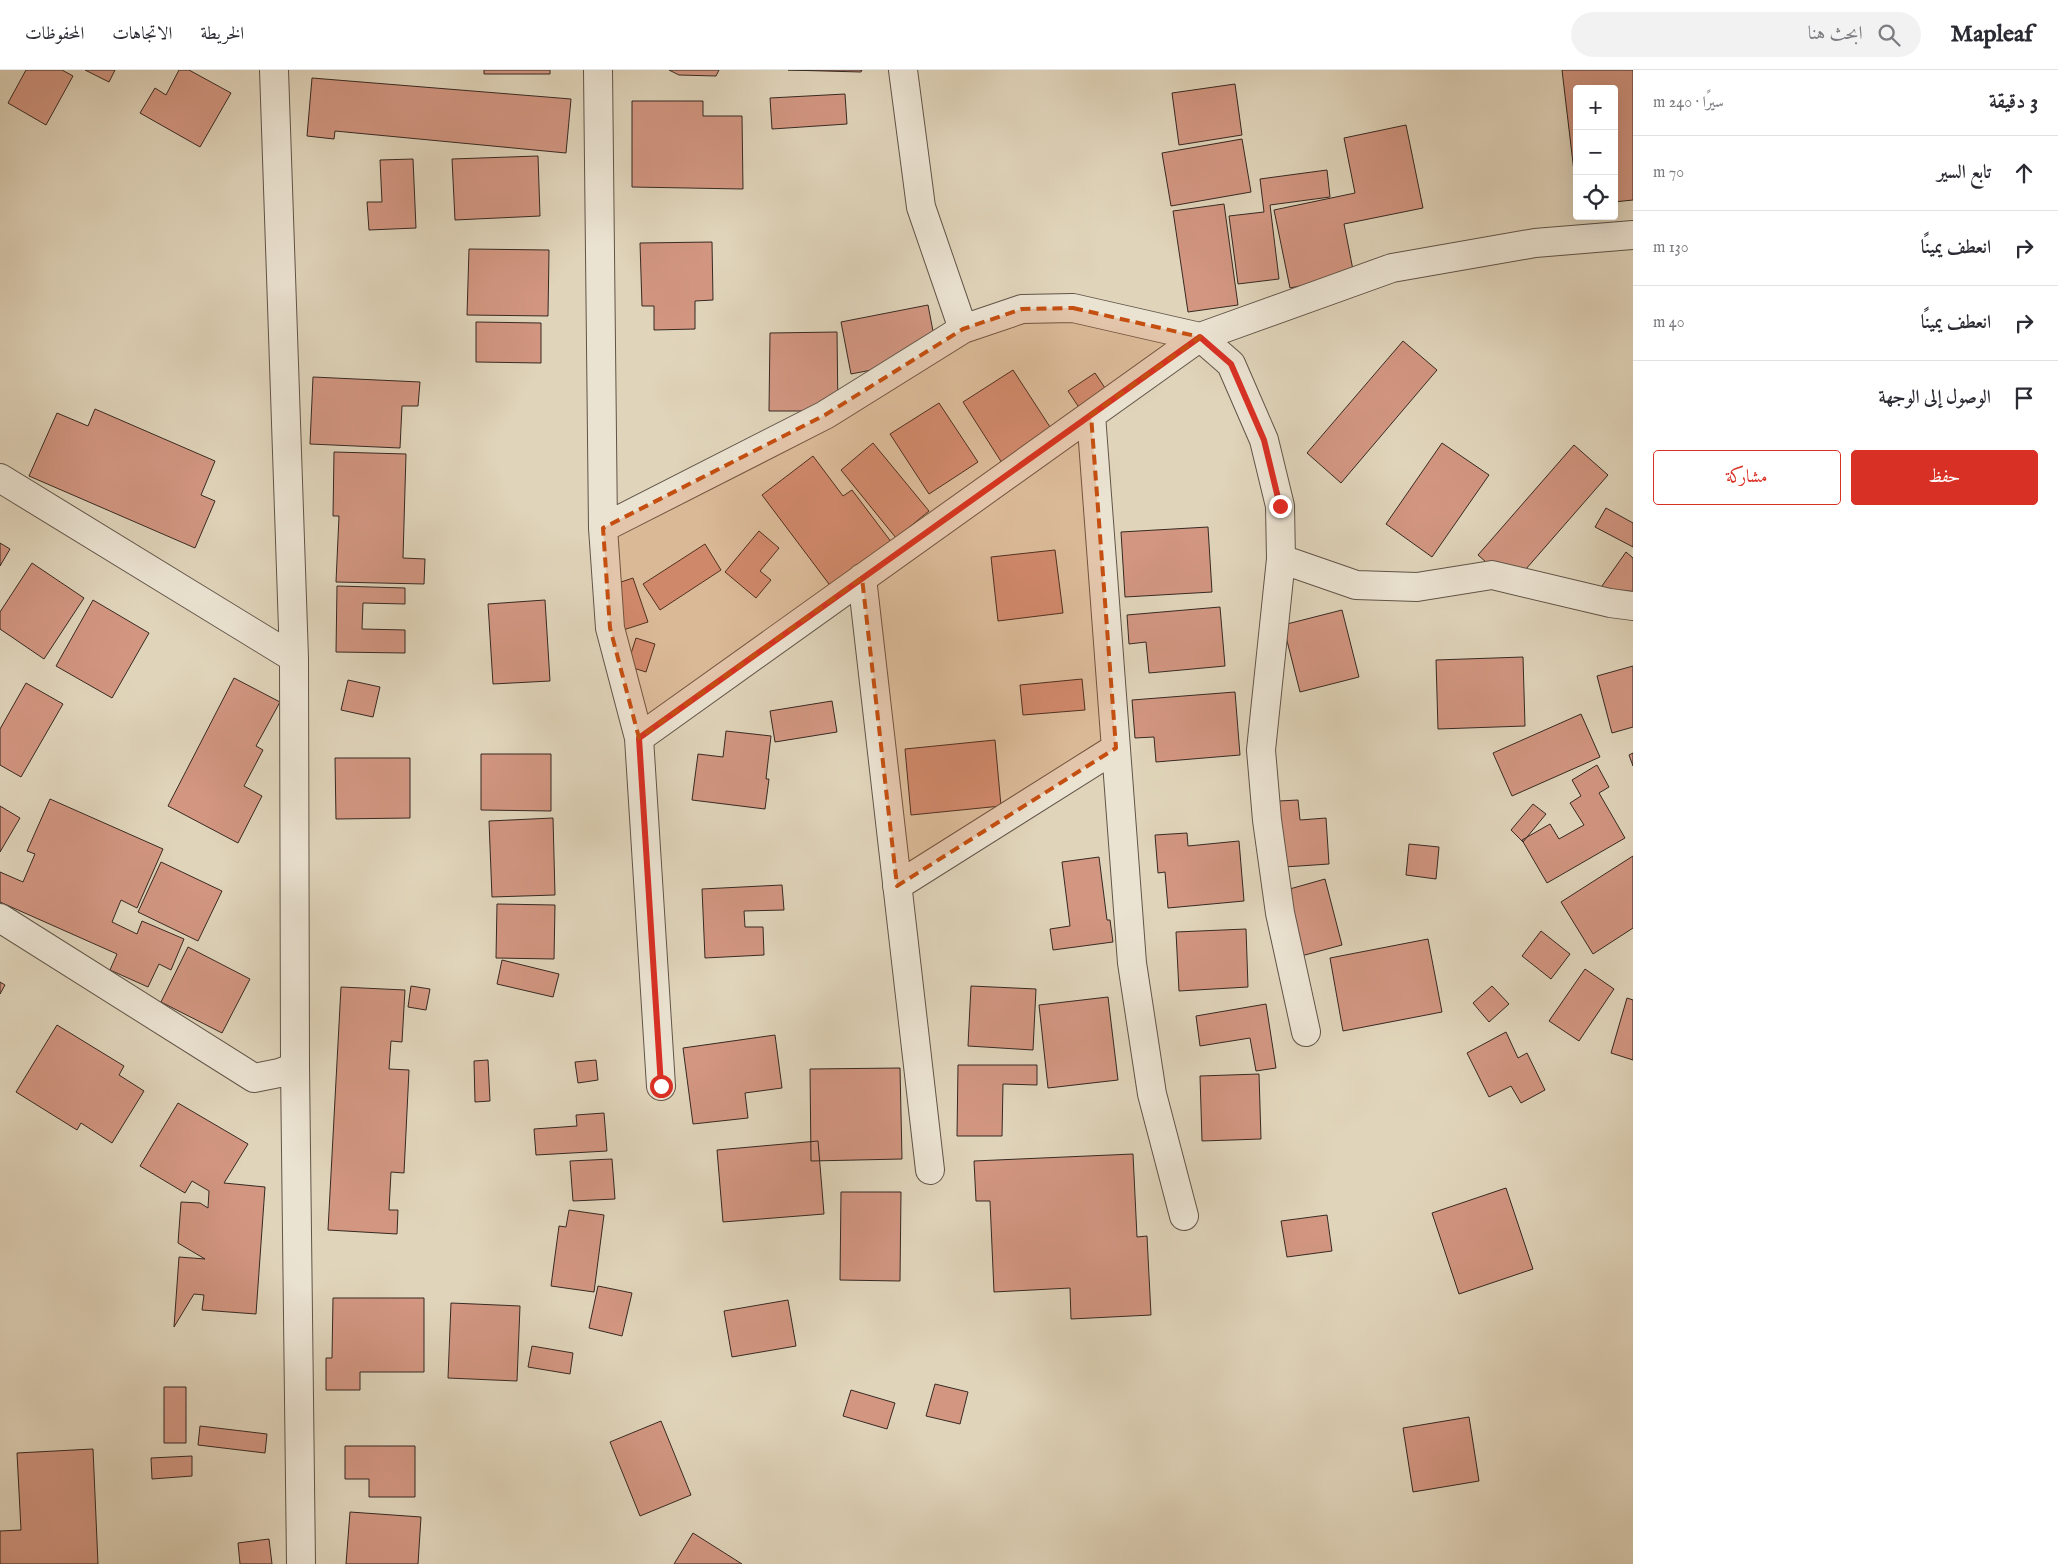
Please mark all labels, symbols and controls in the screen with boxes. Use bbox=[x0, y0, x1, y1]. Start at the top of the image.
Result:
search box bbox=[1571, 12, 1921, 57]
text: Mapleaf bbox=[1951, 19, 2033, 50]
icon: search bbox=[1875, 21, 1903, 49]
text: ابحث هنا bbox=[1808, 22, 1863, 46]
text: المحفوظات bbox=[25, 23, 84, 46]
text: الاتجاهات bbox=[112, 23, 172, 46]
text: الخريطة bbox=[200, 23, 244, 46]
map controls bbox=[1573, 85, 1618, 220]
button: + bbox=[1573, 85, 1618, 130]
text: 3 دقيقة bbox=[1989, 89, 2038, 116]
text: سيرًا · 240 m bbox=[1653, 93, 1724, 113]
button: − bbox=[1573, 130, 1618, 175]
icon: ahead bbox=[2010, 159, 2038, 187]
text: تابع السير bbox=[1937, 161, 1991, 185]
text: 70 m bbox=[1653, 163, 1684, 183]
button: locate bbox=[1573, 175, 1618, 220]
icon: right bbox=[2010, 234, 2038, 262]
text: انعطف يمينًا bbox=[1921, 236, 1991, 260]
text: 130 m bbox=[1653, 238, 1689, 258]
icon: right bbox=[2010, 309, 2038, 337]
text: انعطف يمينًا bbox=[1921, 311, 1991, 335]
text: 40 m bbox=[1653, 313, 1685, 333]
icon: arrive bbox=[2010, 384, 2038, 412]
text: الوصول إلى الوجهة bbox=[1879, 386, 1991, 410]
button: مشاركة bbox=[1653, 450, 1841, 505]
button: حفظ bbox=[1851, 450, 2038, 505]
route end bbox=[1269, 495, 1292, 518]
route start bbox=[650, 1075, 673, 1098]

